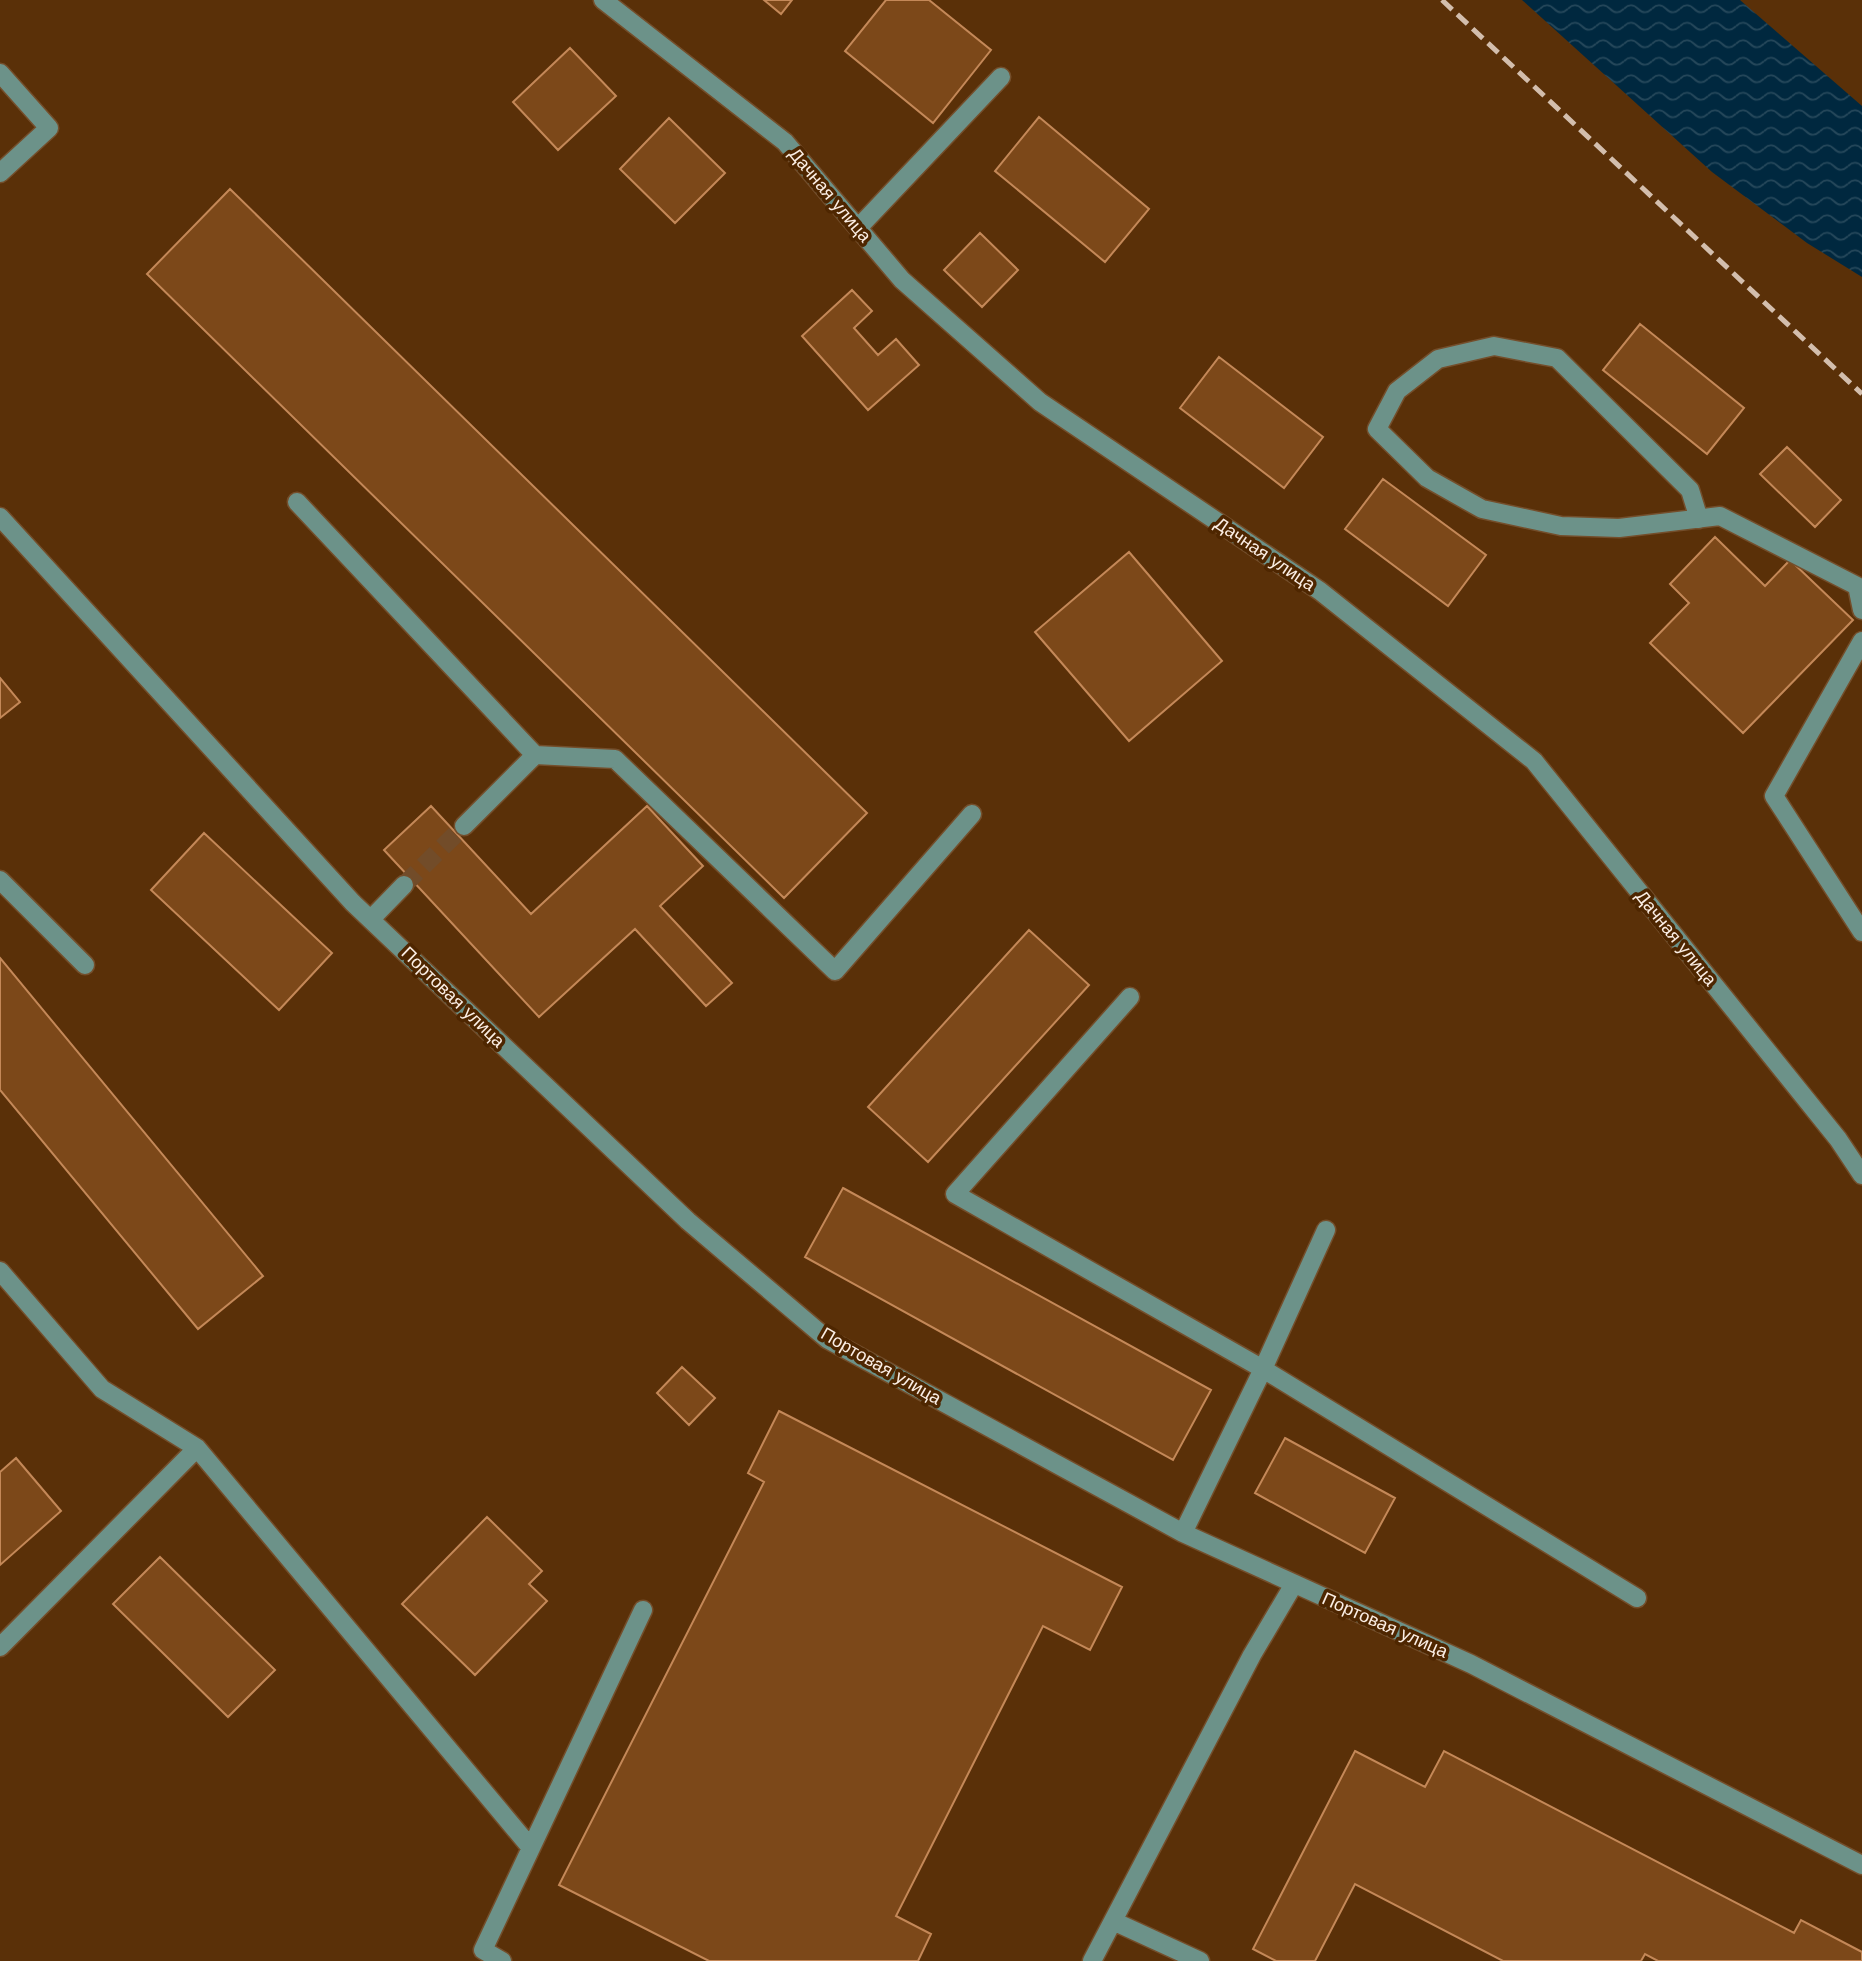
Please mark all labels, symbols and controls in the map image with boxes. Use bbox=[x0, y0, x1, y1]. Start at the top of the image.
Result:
street label: Дачная улица bbox=[785, 143, 877, 247]
street label: Дачная улица bbox=[1211, 512, 1320, 595]
street label: Дачная улица bbox=[1632, 886, 1722, 990]
street label: Портовая улица bbox=[397, 942, 510, 1052]
street label: Портовая улица bbox=[817, 1323, 946, 1409]
street label: Портовая улица bbox=[1319, 1587, 1452, 1662]

